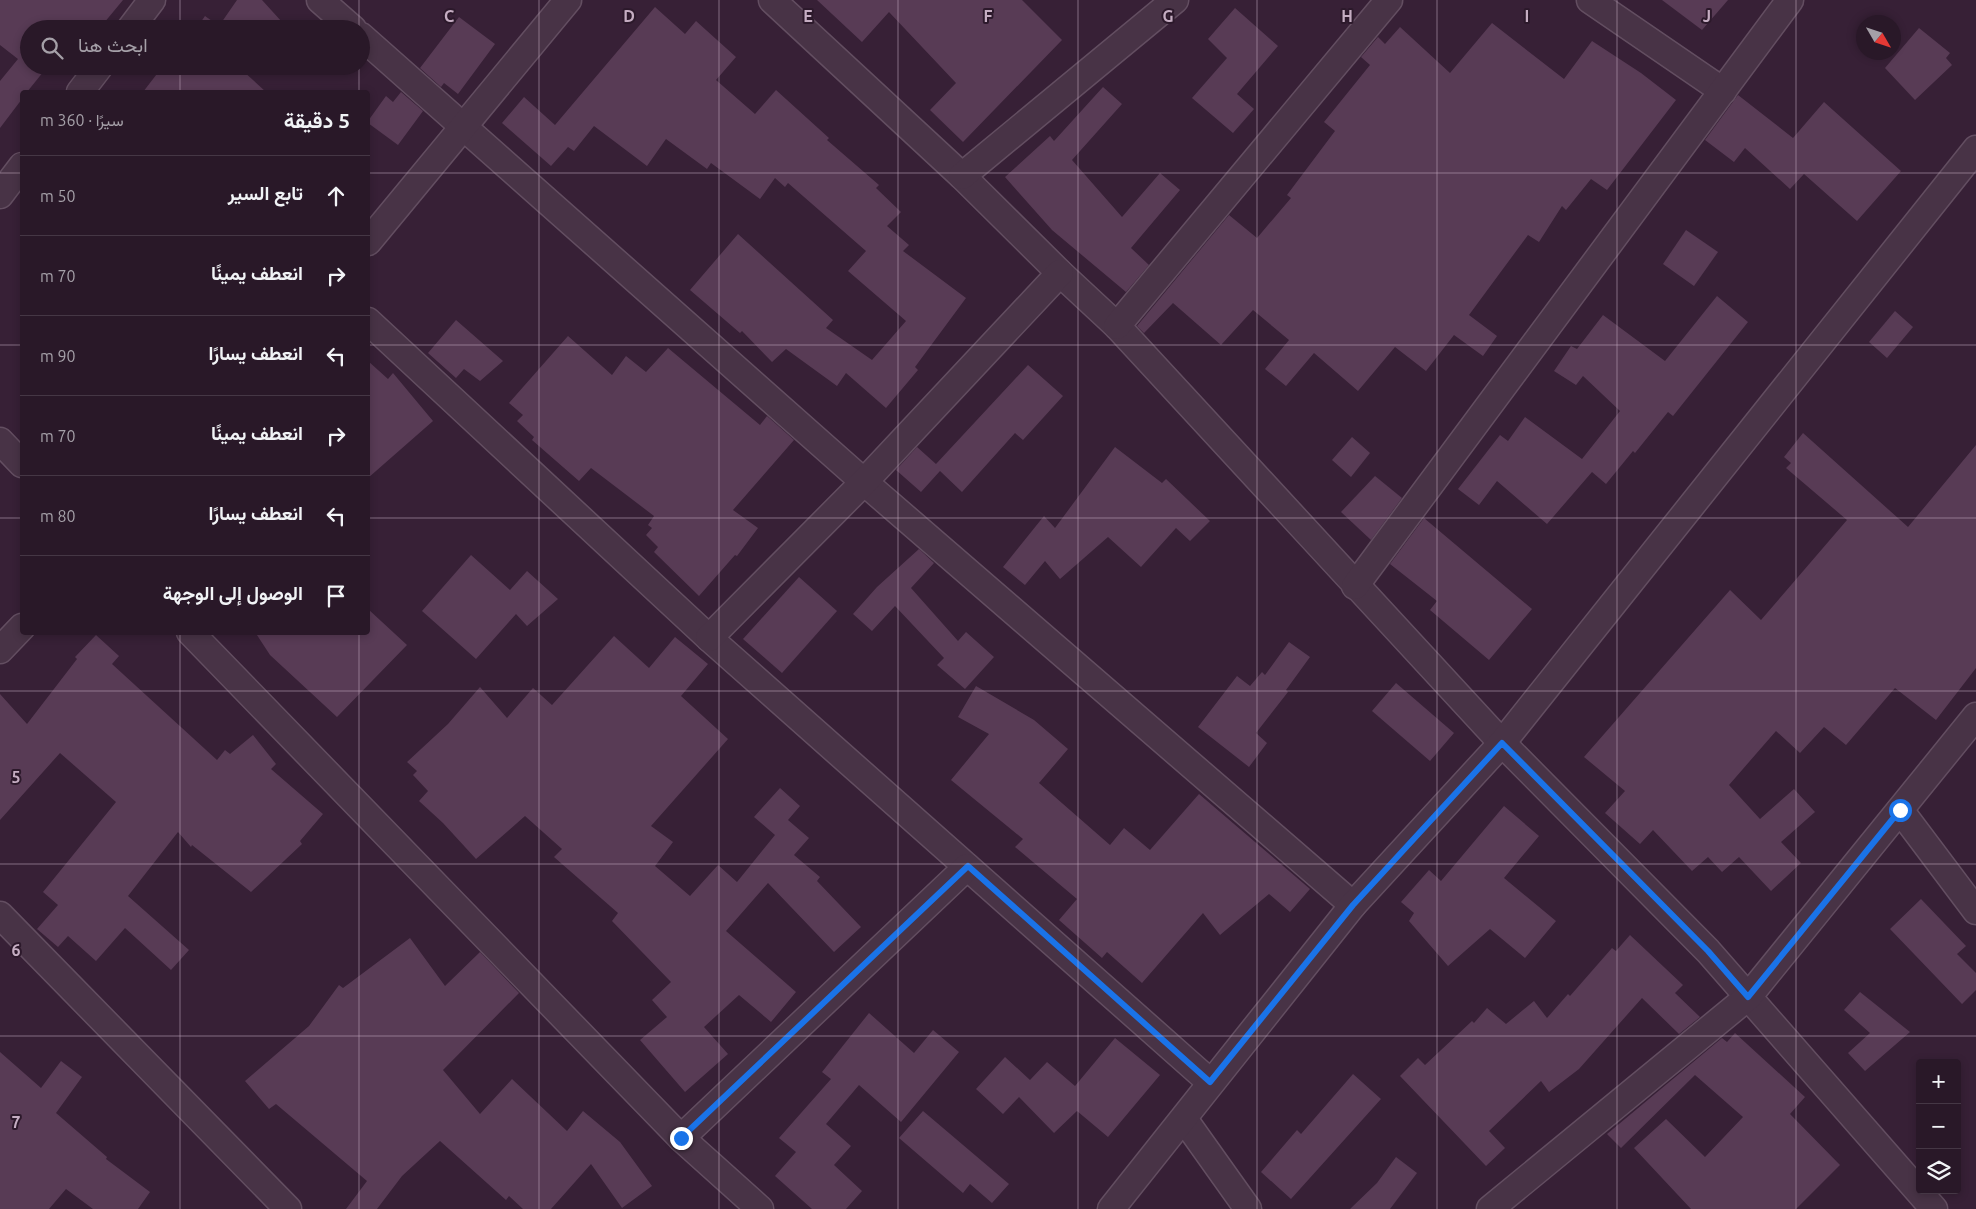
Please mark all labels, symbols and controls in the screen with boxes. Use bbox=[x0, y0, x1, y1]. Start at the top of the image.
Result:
text: C bbox=[444, 7, 454, 25]
text: D bbox=[623, 7, 635, 25]
text: E bbox=[803, 7, 813, 25]
text: F bbox=[984, 7, 993, 25]
text: G bbox=[1162, 7, 1174, 25]
text: H bbox=[1341, 7, 1353, 25]
text: I bbox=[1525, 7, 1529, 25]
text: J bbox=[1703, 7, 1711, 25]
north arrow bbox=[1856, 15, 1901, 60]
search box bbox=[20, 20, 370, 75]
icon: search bbox=[38, 34, 66, 62]
text: ابحث هنا bbox=[78, 34, 148, 56]
text: 5 دقيقة bbox=[284, 108, 350, 132]
text: سيرًا · 360 m bbox=[40, 111, 124, 129]
text: تابع السير bbox=[228, 182, 303, 204]
icon: ahead bbox=[322, 182, 350, 210]
text: 50 m bbox=[40, 187, 76, 205]
text: انعطف يمينًا bbox=[211, 262, 303, 284]
icon: right bbox=[322, 262, 350, 290]
text: 70 m bbox=[40, 267, 76, 285]
text: انعطف يسارًا bbox=[209, 342, 303, 364]
icon: left bbox=[322, 342, 350, 370]
text: 90 m bbox=[40, 347, 76, 365]
text: انعطف يمينًا bbox=[211, 422, 303, 444]
icon: right bbox=[322, 422, 350, 450]
text: 70 m bbox=[40, 427, 76, 445]
text: انعطف يسارًا bbox=[209, 502, 303, 524]
icon: left bbox=[322, 502, 350, 530]
text: 80 m bbox=[40, 507, 76, 525]
text: الوصول إلى الوجهة bbox=[163, 582, 303, 604]
icon: arrive bbox=[322, 582, 350, 610]
text: 5 bbox=[11, 768, 21, 786]
route start bbox=[1889, 799, 1912, 822]
text: 6 bbox=[11, 941, 21, 959]
map controls bbox=[1916, 1059, 1961, 1194]
button: + bbox=[1916, 1059, 1961, 1104]
button: − bbox=[1916, 1104, 1961, 1149]
text: 7 bbox=[11, 1113, 21, 1131]
route end bbox=[670, 1127, 693, 1150]
button: layers bbox=[1916, 1149, 1961, 1194]

